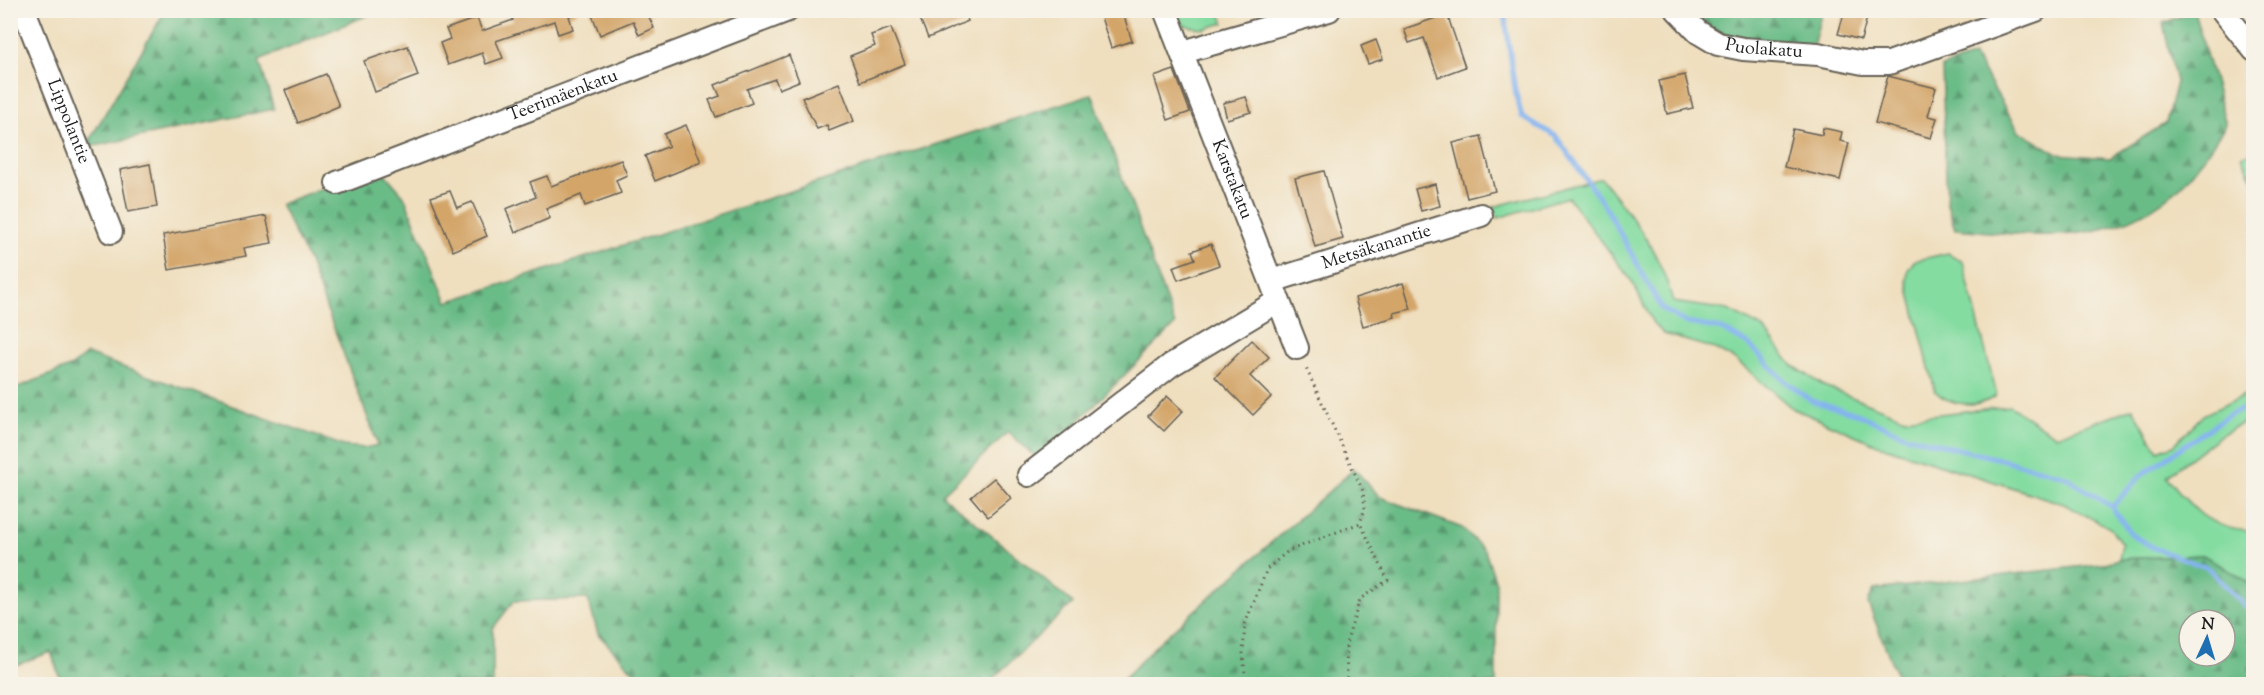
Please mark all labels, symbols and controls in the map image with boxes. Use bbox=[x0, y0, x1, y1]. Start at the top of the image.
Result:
street label: Puolakatu bbox=[1723, 33, 1803, 66]
street label: Teerimäenkatu bbox=[504, 63, 622, 129]
street label: Lippolantie bbox=[39, 76, 96, 168]
street label: Karstakatu bbox=[1204, 136, 1259, 223]
street label: Metsäkanantie bbox=[1319, 218, 1435, 277]
north arrow bbox=[2177, 608, 2237, 668]
text: N bbox=[2201, 614, 2215, 637]

